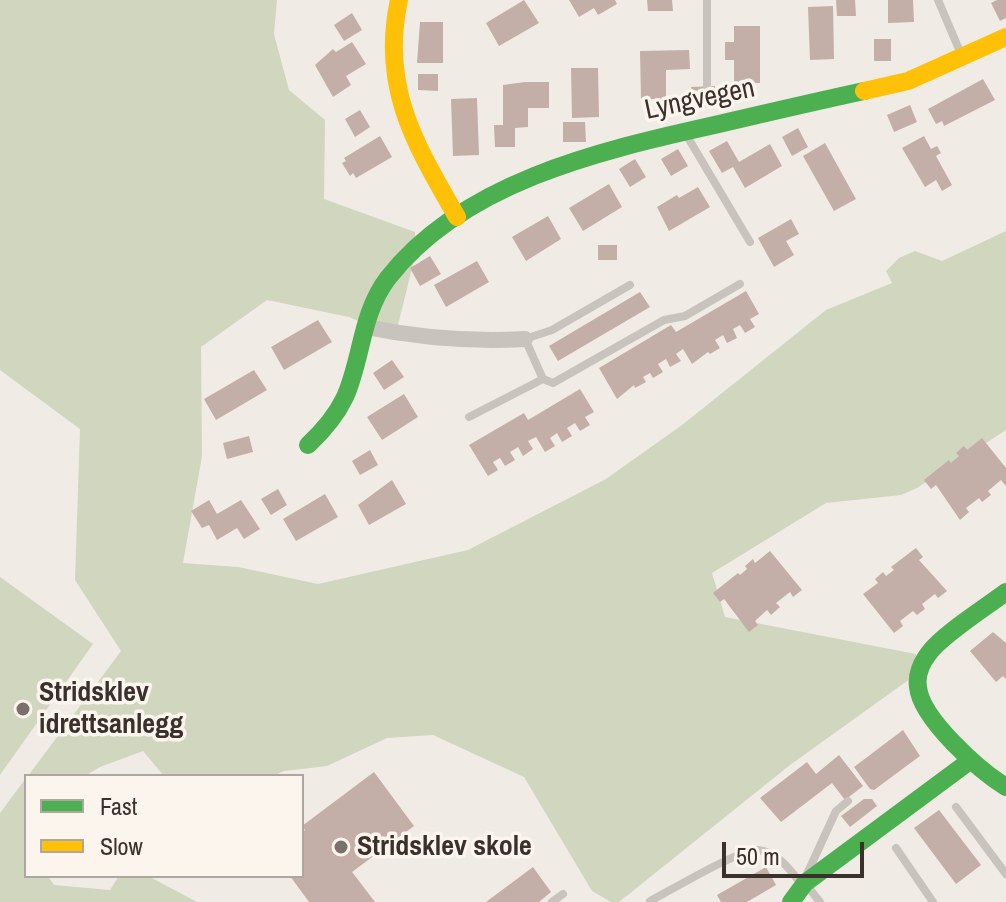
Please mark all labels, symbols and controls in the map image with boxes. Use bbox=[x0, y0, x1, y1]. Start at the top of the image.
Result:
street label: Lyngvegen bbox=[642, 72, 758, 128]
place label: Stridsklev idrettsanlegg bbox=[39, 676, 183, 742]
marker: Stridsklev idrettsanlegg bbox=[14, 700, 32, 718]
legend bbox=[24, 774, 304, 878]
text: Fast bbox=[100, 790, 137, 822]
scale bar bbox=[726, 826, 868, 876]
text: Slow bbox=[100, 830, 143, 862]
place label: Stridsklev skole bbox=[357, 830, 532, 864]
marker: Stridsklev skole bbox=[332, 838, 350, 856]
text: 50 m bbox=[736, 840, 780, 872]

